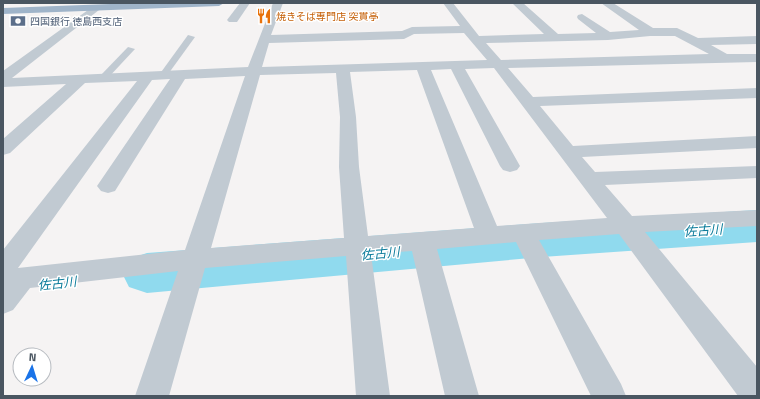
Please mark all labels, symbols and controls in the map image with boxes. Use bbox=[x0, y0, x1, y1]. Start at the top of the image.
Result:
restaurant icon: 焼きそば専門店 突貫亭 bbox=[255, 7, 273, 25]
place label: 焼きそば専門店 突貫亭 bbox=[276, 9, 378, 24]
bank icon: 四国銀行 徳島西支店 bbox=[9, 12, 27, 30]
place label: 四国銀行 徳島西支店 bbox=[30, 14, 122, 29]
water label: 佐古川 bbox=[683, 219, 725, 241]
water label: 佐古川 bbox=[360, 241, 402, 265]
water label: 佐古川 bbox=[37, 271, 79, 295]
north arrow bbox=[12, 347, 52, 387]
text: N bbox=[28, 349, 37, 365]

